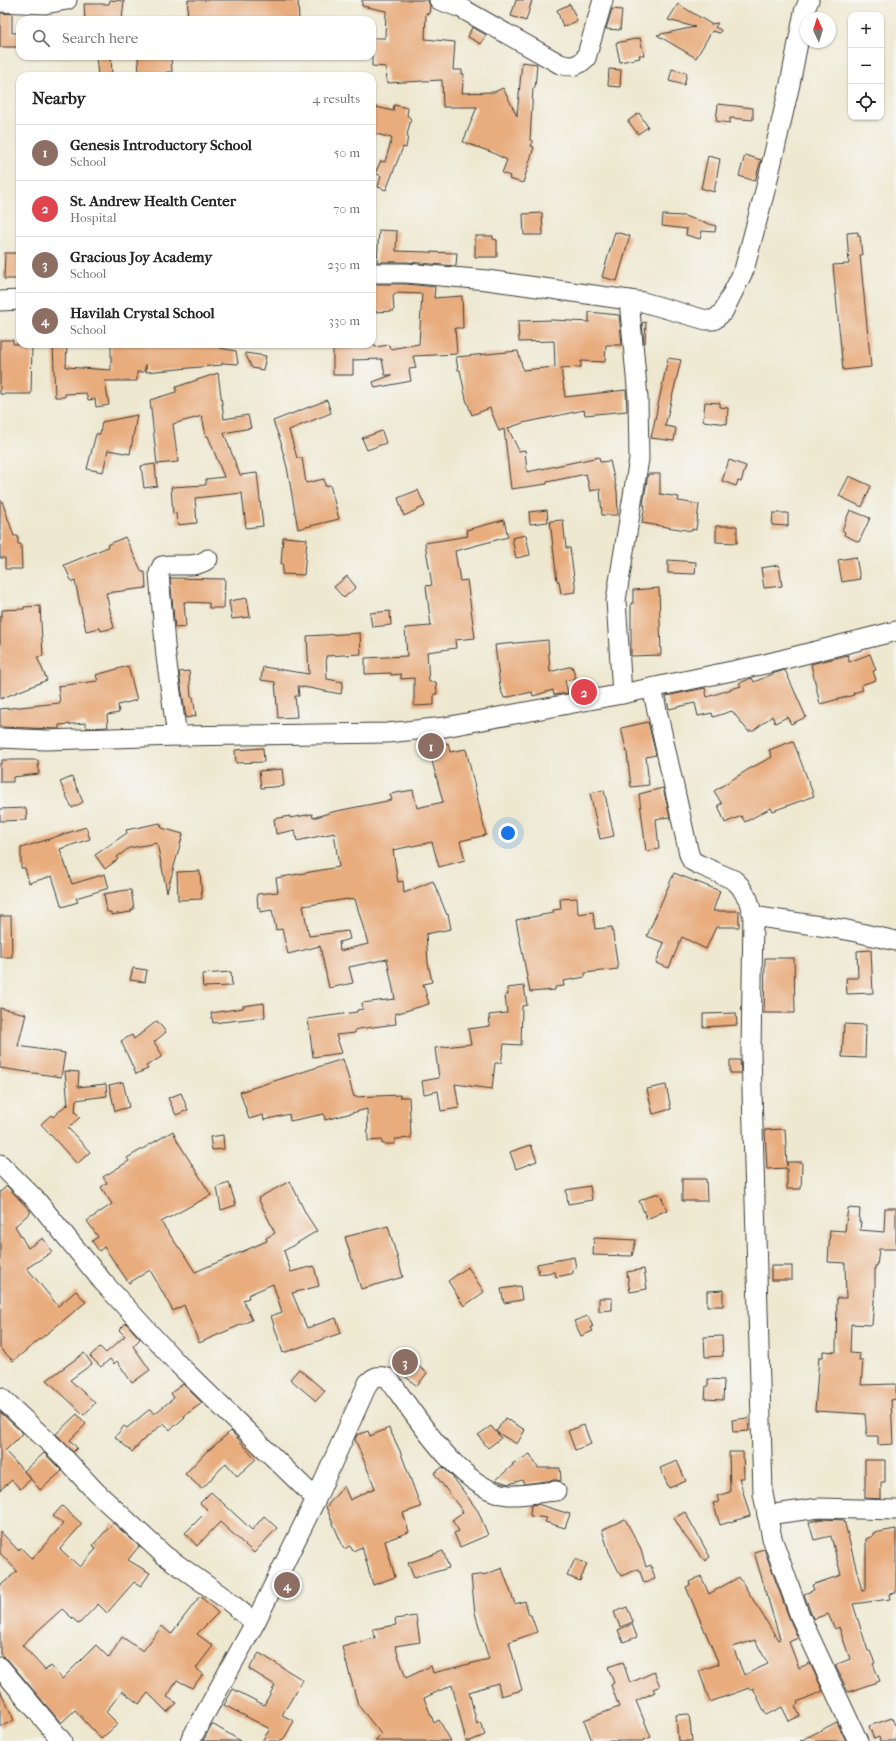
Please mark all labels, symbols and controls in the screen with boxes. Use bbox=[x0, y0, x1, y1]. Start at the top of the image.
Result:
north arrow bbox=[800, 12, 836, 48]
map controls bbox=[848, 12, 884, 120]
button: + bbox=[848, 12, 884, 48]
search box bbox=[16, 16, 376, 60]
icon: search bbox=[30, 27, 52, 49]
text: Search here bbox=[62, 29, 138, 47]
button: − bbox=[848, 48, 884, 84]
button: locate bbox=[848, 84, 884, 120]
text: Nearby bbox=[32, 88, 86, 108]
text: 4 results bbox=[313, 91, 360, 106]
text: Genesis Introductory School bbox=[70, 136, 252, 154]
text: 1 bbox=[43, 145, 47, 160]
text: 50 m bbox=[334, 145, 360, 160]
text: School bbox=[70, 154, 106, 169]
text: St. Andrew Health Center bbox=[70, 192, 236, 210]
text: 2 bbox=[42, 201, 48, 216]
text: 70 m bbox=[333, 201, 360, 216]
text: Hospital bbox=[70, 210, 117, 225]
text: Gracious Joy Academy bbox=[70, 248, 212, 266]
text: 3 bbox=[42, 257, 48, 272]
text: 230 m bbox=[327, 257, 360, 272]
text: School bbox=[70, 266, 106, 281]
text: Havilah Crystal School bbox=[70, 304, 215, 322]
text: 4 bbox=[41, 313, 49, 328]
text: 330 m bbox=[329, 313, 360, 328]
text: School bbox=[70, 322, 106, 337]
pin: 2 bbox=[571, 677, 597, 707]
pin: 1 bbox=[418, 731, 444, 761]
your location bbox=[498, 823, 518, 843]
pin: 3 bbox=[392, 1347, 418, 1377]
pin: 4 bbox=[274, 1570, 300, 1600]

